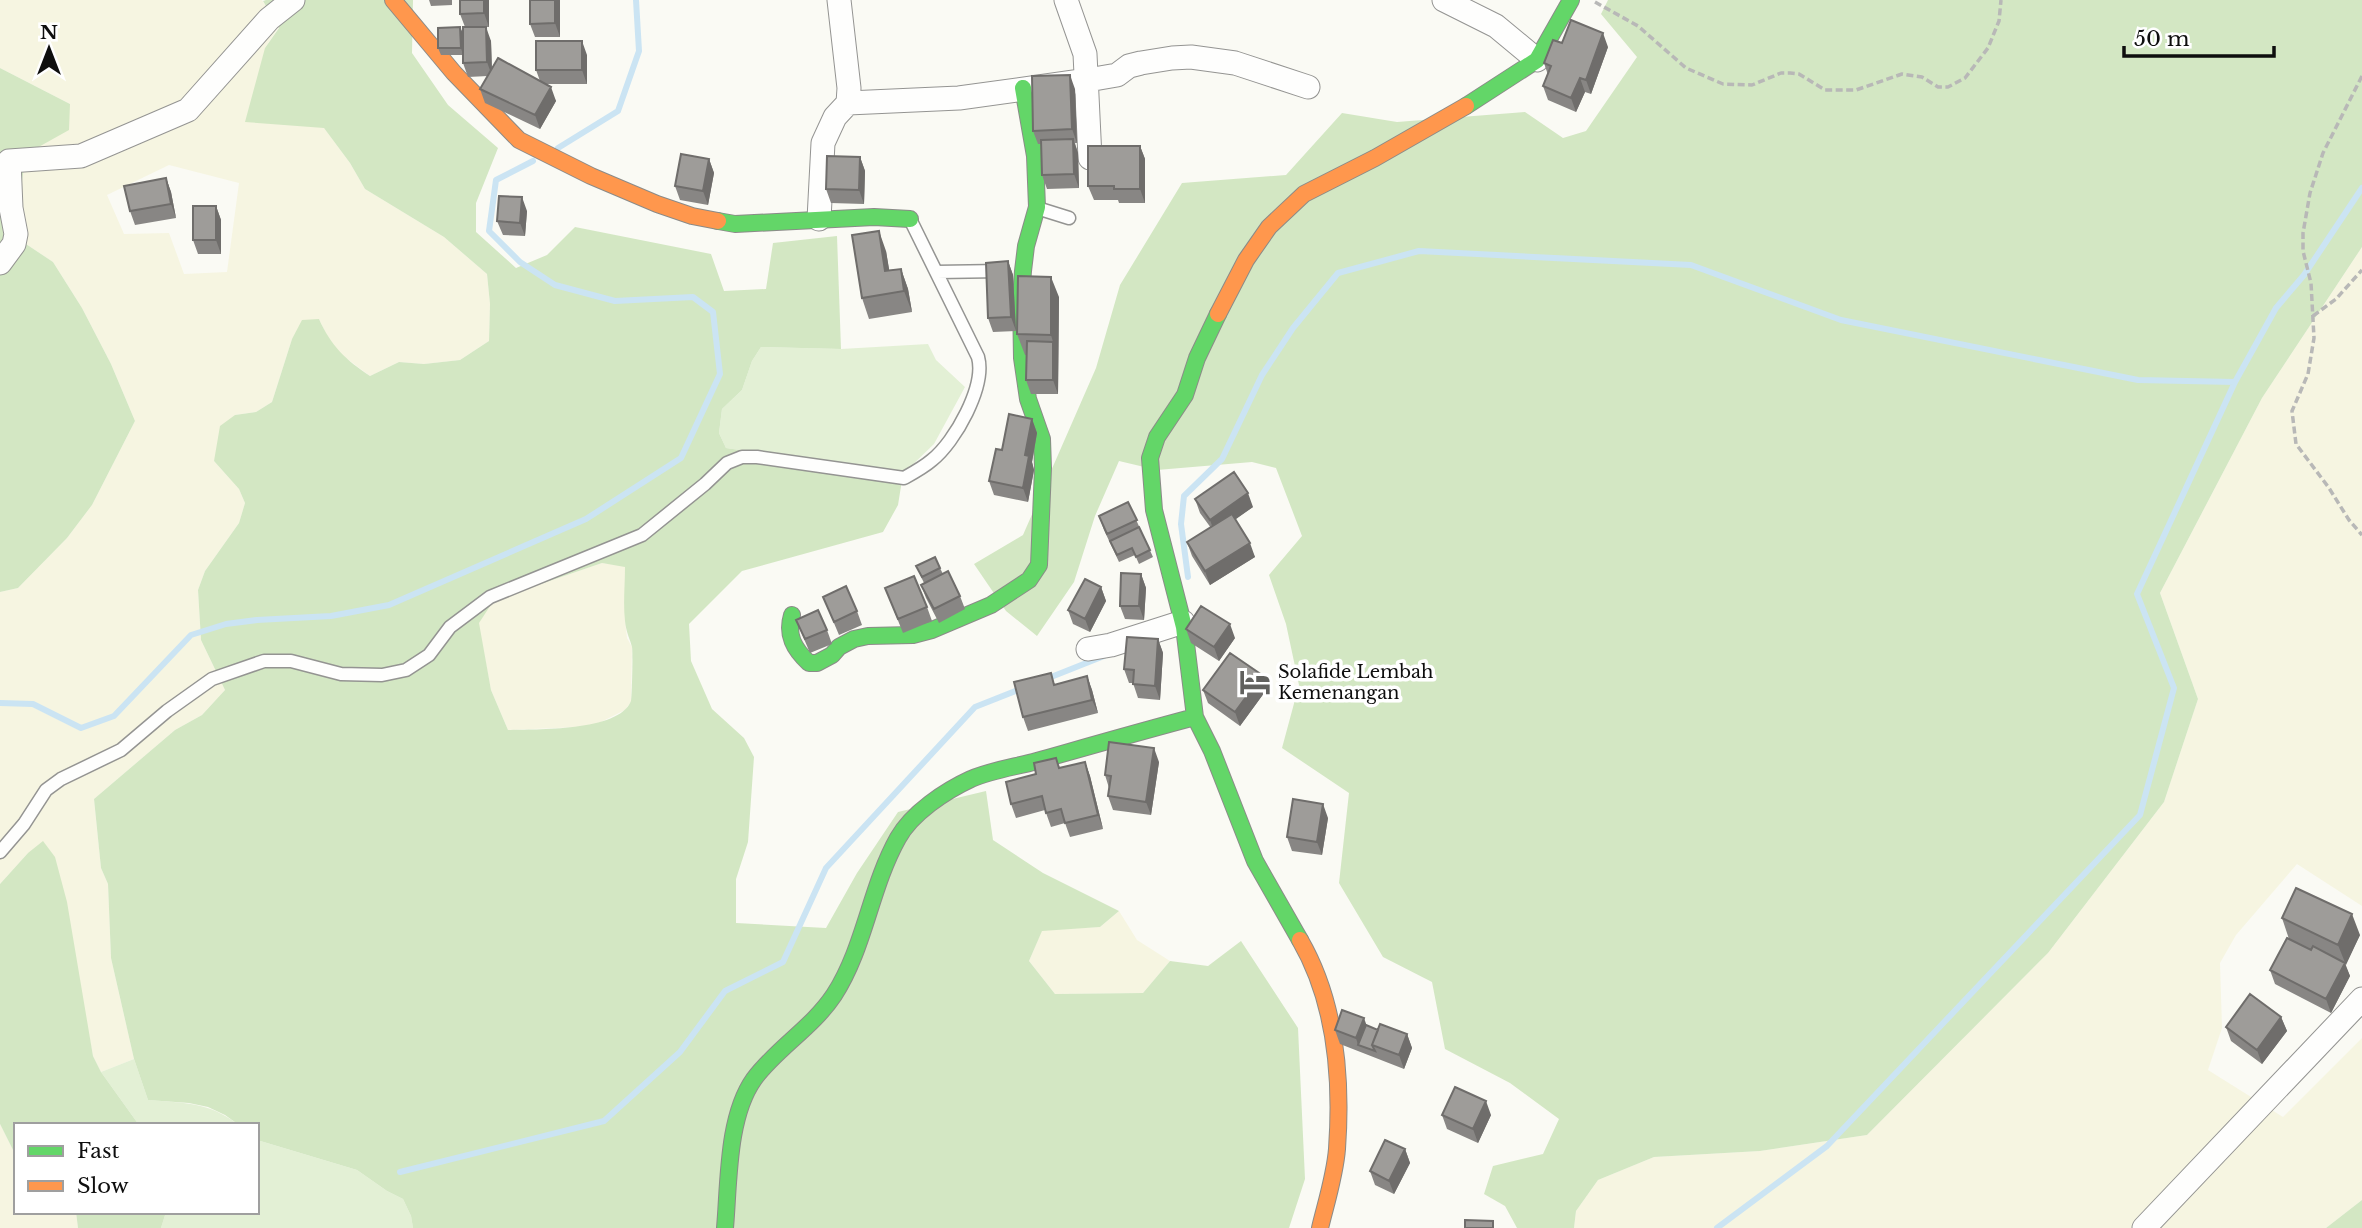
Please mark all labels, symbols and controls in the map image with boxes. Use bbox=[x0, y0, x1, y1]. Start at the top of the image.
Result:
north arrow bbox=[14, 14, 84, 84]
scale bar bbox=[2124, 14, 2274, 58]
text: N bbox=[40, 21, 58, 44]
text: 50 m bbox=[2134, 26, 2190, 52]
place label: Solafide Lembah Kemenangan bbox=[1278, 661, 1433, 704]
hotel icon: Solafide Lembah Kemenangan bbox=[1238, 665, 1272, 699]
legend bbox=[14, 1123, 259, 1214]
text: Fast bbox=[77, 1138, 119, 1164]
text: Slow bbox=[77, 1173, 129, 1199]

